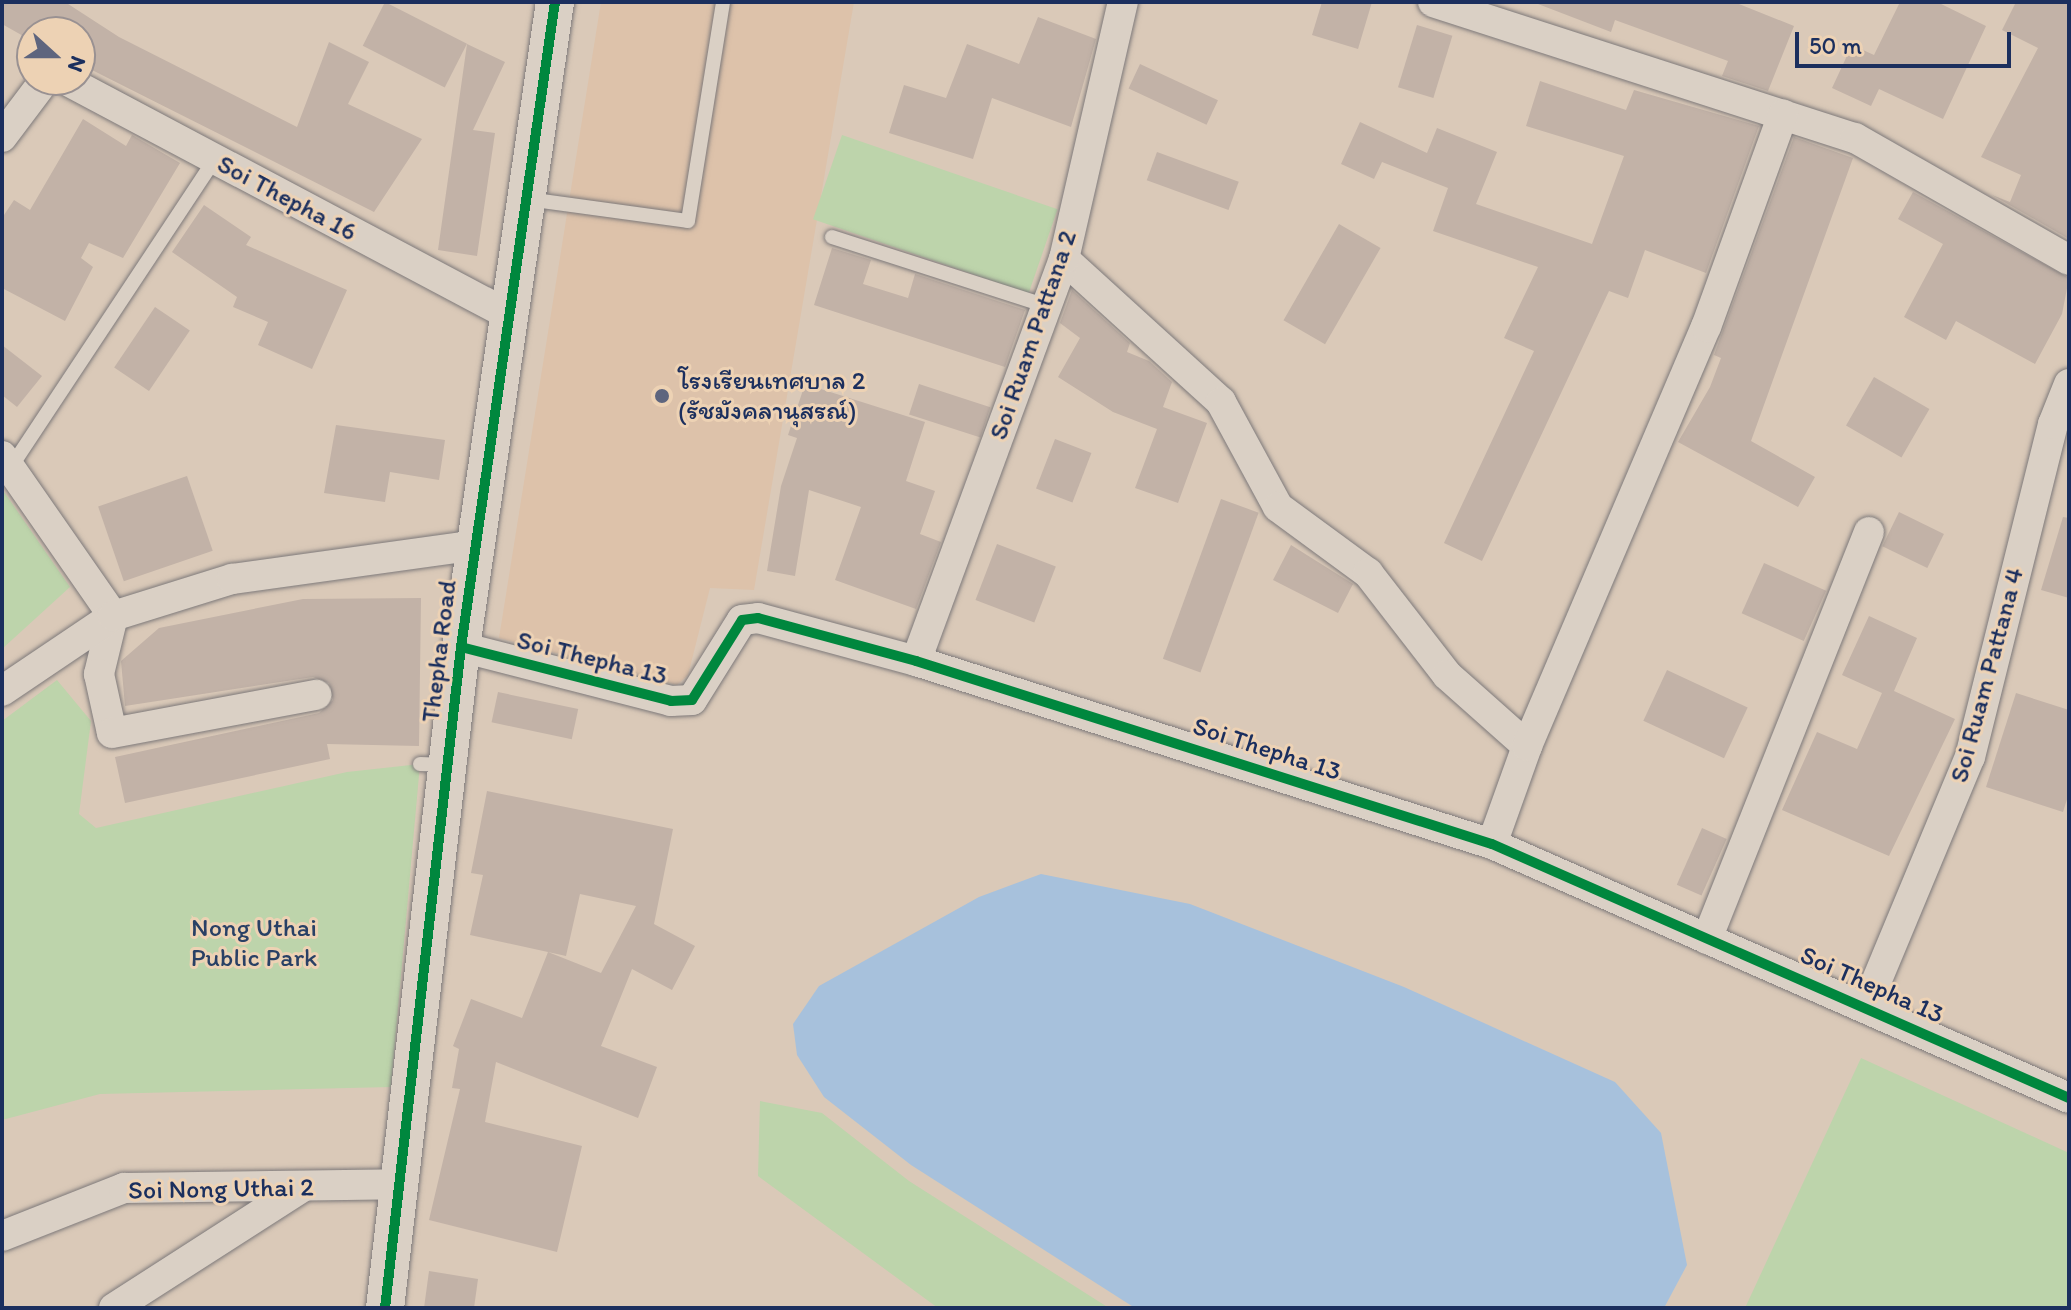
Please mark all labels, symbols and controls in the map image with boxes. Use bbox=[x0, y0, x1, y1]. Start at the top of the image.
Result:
north arrow bbox=[16, 16, 96, 96]
scale bar bbox=[1799, 16, 2015, 66]
text: 50 m bbox=[1809, 31, 1862, 60]
text: N bbox=[62, 52, 92, 76]
street label: Soi Thepha 16 bbox=[212, 148, 362, 248]
street label: Soi Ruam Pattana 2 bbox=[983, 227, 1083, 443]
place label: โรงเรียนเทศบาล 2 (รัชมังคลานุสรณ์) bbox=[678, 365, 866, 426]
marker: โรงเรียนเทศบาล 2 (รัชมังคลานุสรณ์) bbox=[653, 387, 671, 405]
street label: Soi Ruam Pattana 4 bbox=[1944, 565, 2030, 785]
street label: Thepha Road bbox=[415, 578, 463, 724]
street label: Soi Thepha 13 bbox=[514, 624, 670, 692]
street label: Soi Thepha 13 bbox=[1189, 711, 1345, 787]
park label: Nong Uthai Public Park bbox=[191, 912, 317, 974]
street label: Soi Thepha 13 bbox=[1796, 940, 1948, 1030]
street label: Soi Nong Uthai 2 bbox=[128, 1172, 314, 1206]

